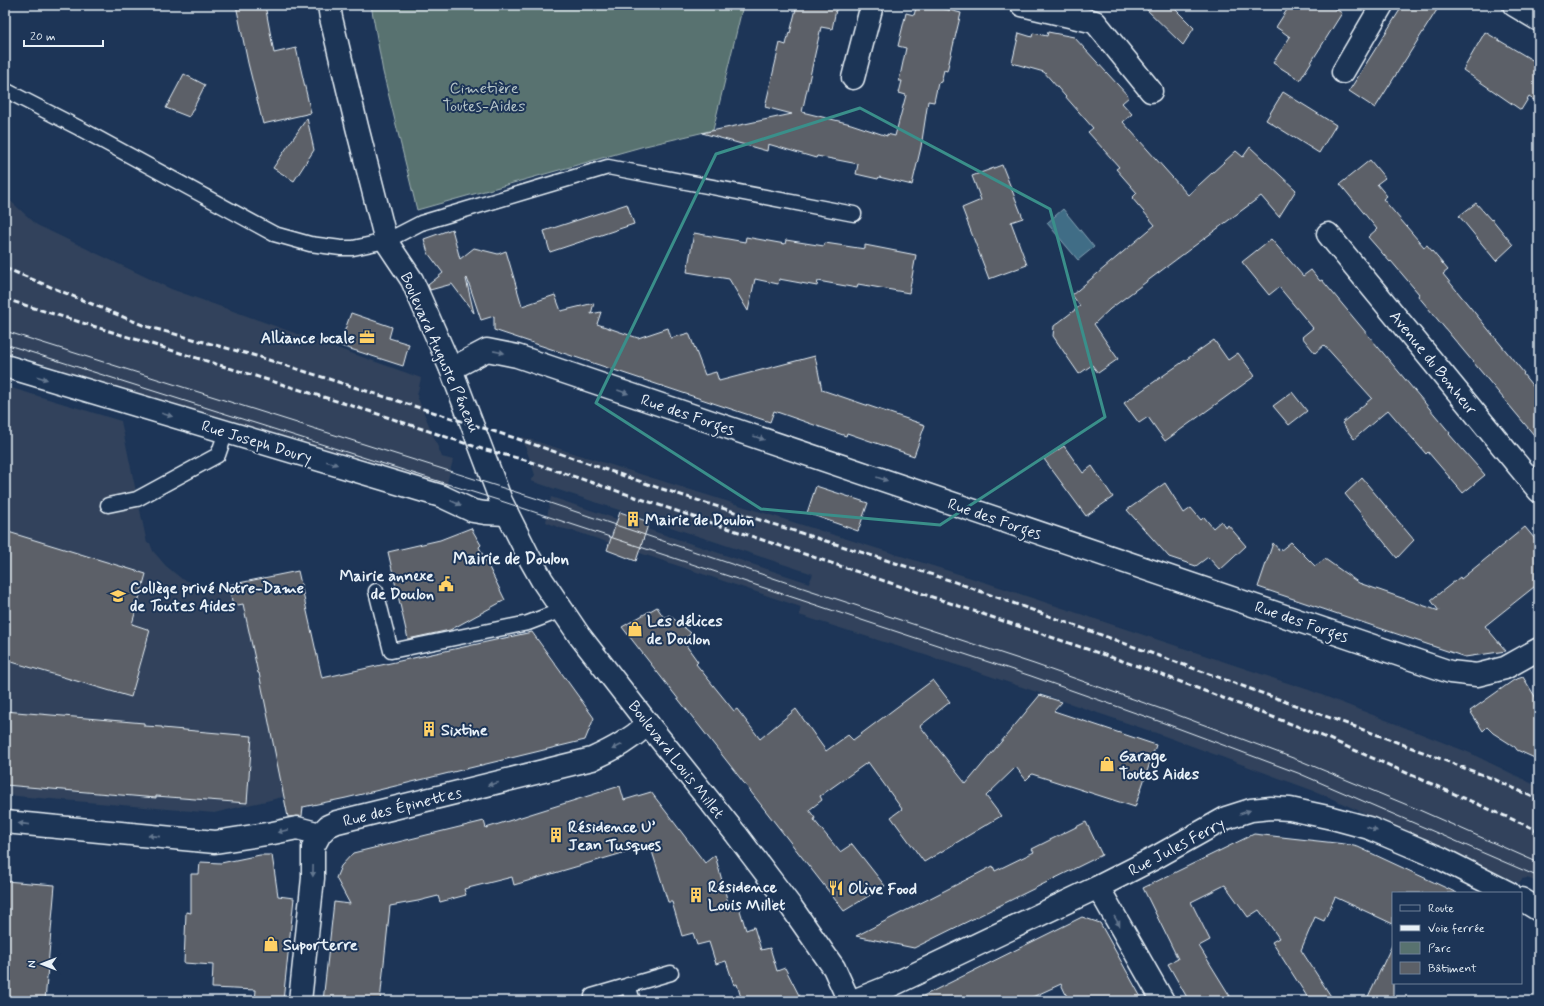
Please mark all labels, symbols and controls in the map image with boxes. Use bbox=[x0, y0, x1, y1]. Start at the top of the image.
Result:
scale bar bbox=[24, 22, 103, 48]
text: 20 m bbox=[30, 29, 56, 45]
park label: Cimetière Toutes-Aides bbox=[443, 78, 525, 117]
street label: Boulevard Auguste Péneau bbox=[395, 269, 485, 436]
street label: Avenue du Bonheur bbox=[1384, 306, 1482, 420]
place label: Alliance locale bbox=[261, 328, 355, 349]
office icon: Alliance locale bbox=[358, 328, 376, 346]
one-way arrow bbox=[493, 350, 505, 356]
one-way arrow bbox=[37, 375, 49, 381]
one-way arrow bbox=[617, 389, 629, 395]
street label: Rue des Forges bbox=[638, 390, 737, 442]
one-way arrow bbox=[161, 412, 173, 418]
street label: Rue Joseph Doury bbox=[199, 416, 314, 469]
one-way arrow bbox=[754, 435, 766, 441]
one-way arrow bbox=[326, 460, 338, 466]
one-way arrow bbox=[877, 477, 889, 483]
street label: Rue des Forges bbox=[945, 494, 1044, 546]
one-way arrow bbox=[450, 500, 461, 506]
building icon: Mairie de Doulon bbox=[624, 510, 642, 528]
place label: Mairie de Doulon bbox=[645, 510, 754, 531]
district label: Mairie de Doulon bbox=[453, 548, 569, 570]
place label: Mairie annexe de Doulon bbox=[340, 566, 434, 605]
public building icon: Mairie annexe de Doulon bbox=[437, 575, 455, 593]
place label: Collège privé Notre-Dame de Toutes Aides bbox=[130, 578, 304, 617]
school or university icon: Collège privé Notre-Dame de Toutes Aides bbox=[109, 587, 127, 605]
street label: Rue des Forges bbox=[1252, 597, 1351, 649]
place label: Les délices de Doulon bbox=[647, 611, 723, 650]
shop icon: Les délices de Doulon bbox=[626, 620, 644, 638]
street label: Boulevard Louis Millet bbox=[623, 696, 729, 823]
building icon: Sixtine bbox=[420, 720, 438, 738]
place label: Sixtine bbox=[441, 720, 488, 741]
one-way arrow bbox=[611, 744, 623, 750]
place label: Garage Toutes Aides bbox=[1119, 746, 1199, 785]
shop icon: Garage Toutes Aides bbox=[1098, 755, 1116, 773]
one-way arrow bbox=[486, 781, 499, 787]
street label: Rue des Épinettes bbox=[341, 783, 464, 832]
one-way arrow bbox=[1239, 809, 1251, 815]
street label: Rue Jules Ferry bbox=[1125, 813, 1228, 881]
place label: Résidence U’ Jean Tusques bbox=[568, 817, 662, 856]
one-way arrow bbox=[18, 821, 30, 827]
building icon: Résidence U’ Jean Tusques bbox=[547, 826, 565, 844]
one-way arrow bbox=[1367, 827, 1379, 833]
one-way arrow bbox=[276, 828, 288, 834]
one-way arrow bbox=[148, 833, 160, 840]
one-way arrow bbox=[310, 865, 316, 878]
place label: Résidence Louis Millet bbox=[708, 877, 785, 916]
restaurant icon: Olive Food bbox=[827, 879, 845, 897]
place label: Olive Food bbox=[848, 879, 917, 900]
building icon: Résidence Louis Millet bbox=[687, 886, 705, 904]
legend bbox=[1392, 892, 1522, 984]
text: Route bbox=[1428, 901, 1454, 917]
one-way arrow bbox=[1114, 915, 1121, 927]
text: Voie ferrée bbox=[1428, 921, 1485, 937]
shop icon: Suporterre bbox=[262, 935, 280, 953]
place label: Suporterre bbox=[283, 935, 358, 956]
text: Parc bbox=[1428, 941, 1451, 957]
north arrow bbox=[22, 944, 62, 984]
text: N bbox=[26, 960, 40, 968]
text: Bâtiment bbox=[1428, 961, 1477, 977]

